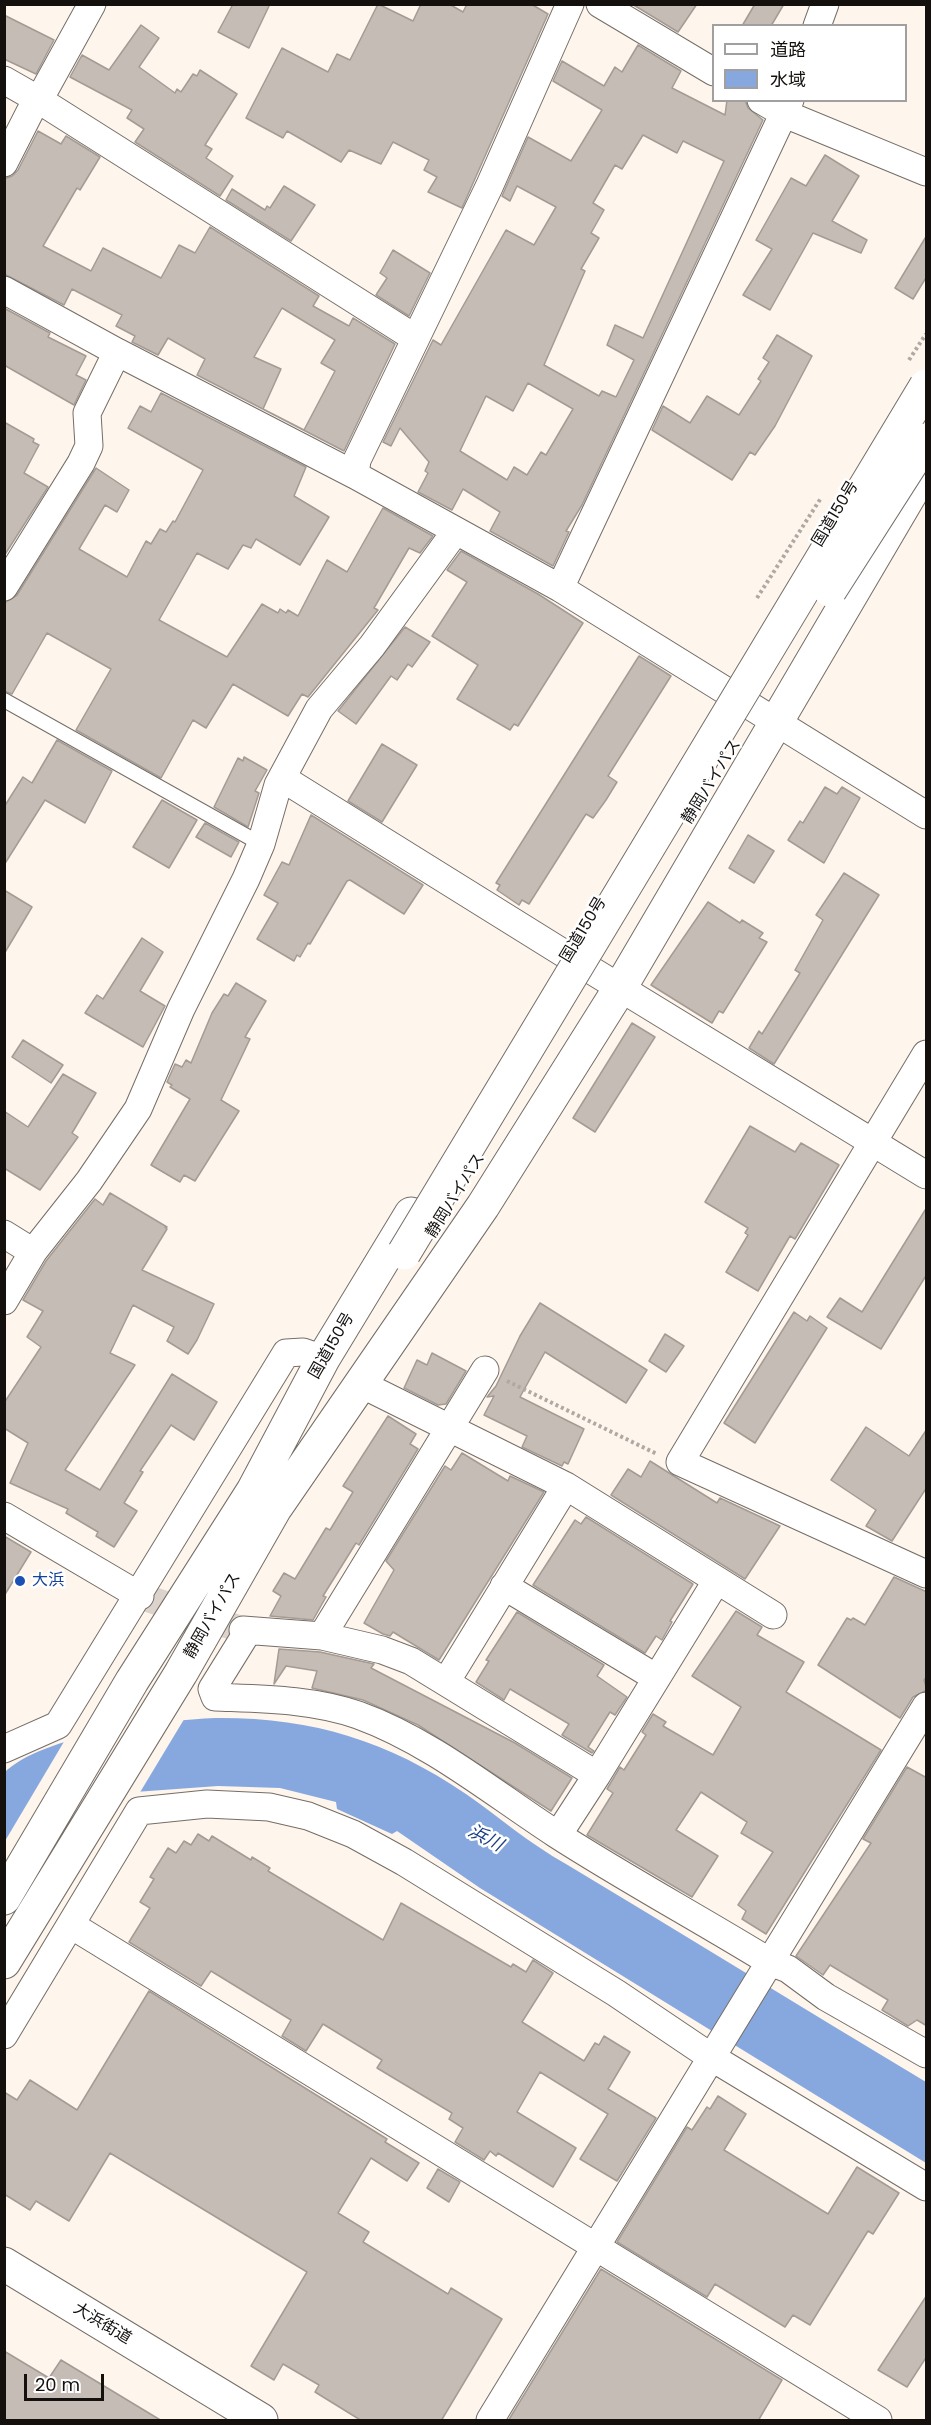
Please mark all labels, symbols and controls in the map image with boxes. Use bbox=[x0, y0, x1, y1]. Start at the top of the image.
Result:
legend bbox=[712, 24, 907, 102]
text: 道路 bbox=[770, 37, 806, 62]
text: 水域 bbox=[770, 67, 806, 92]
street label: 国道150号 bbox=[809, 478, 863, 550]
street label: 静岡バイパス bbox=[678, 736, 746, 828]
street label: 国道150号 bbox=[557, 894, 611, 966]
street label: 静岡バイパス bbox=[422, 1150, 490, 1242]
street label: 国道150号 bbox=[305, 1309, 359, 1383]
street label: 静岡バイパス bbox=[181, 1570, 245, 1662]
place label: 大浜 bbox=[32, 1571, 64, 1591]
marker: 大浜 bbox=[13, 1574, 27, 1588]
water label: 浜川 bbox=[464, 1821, 506, 1857]
street label: 大浜街道 bbox=[70, 2299, 134, 2349]
scale bar bbox=[27, 2362, 106, 2400]
text: 20 m bbox=[35, 2372, 80, 2397]

